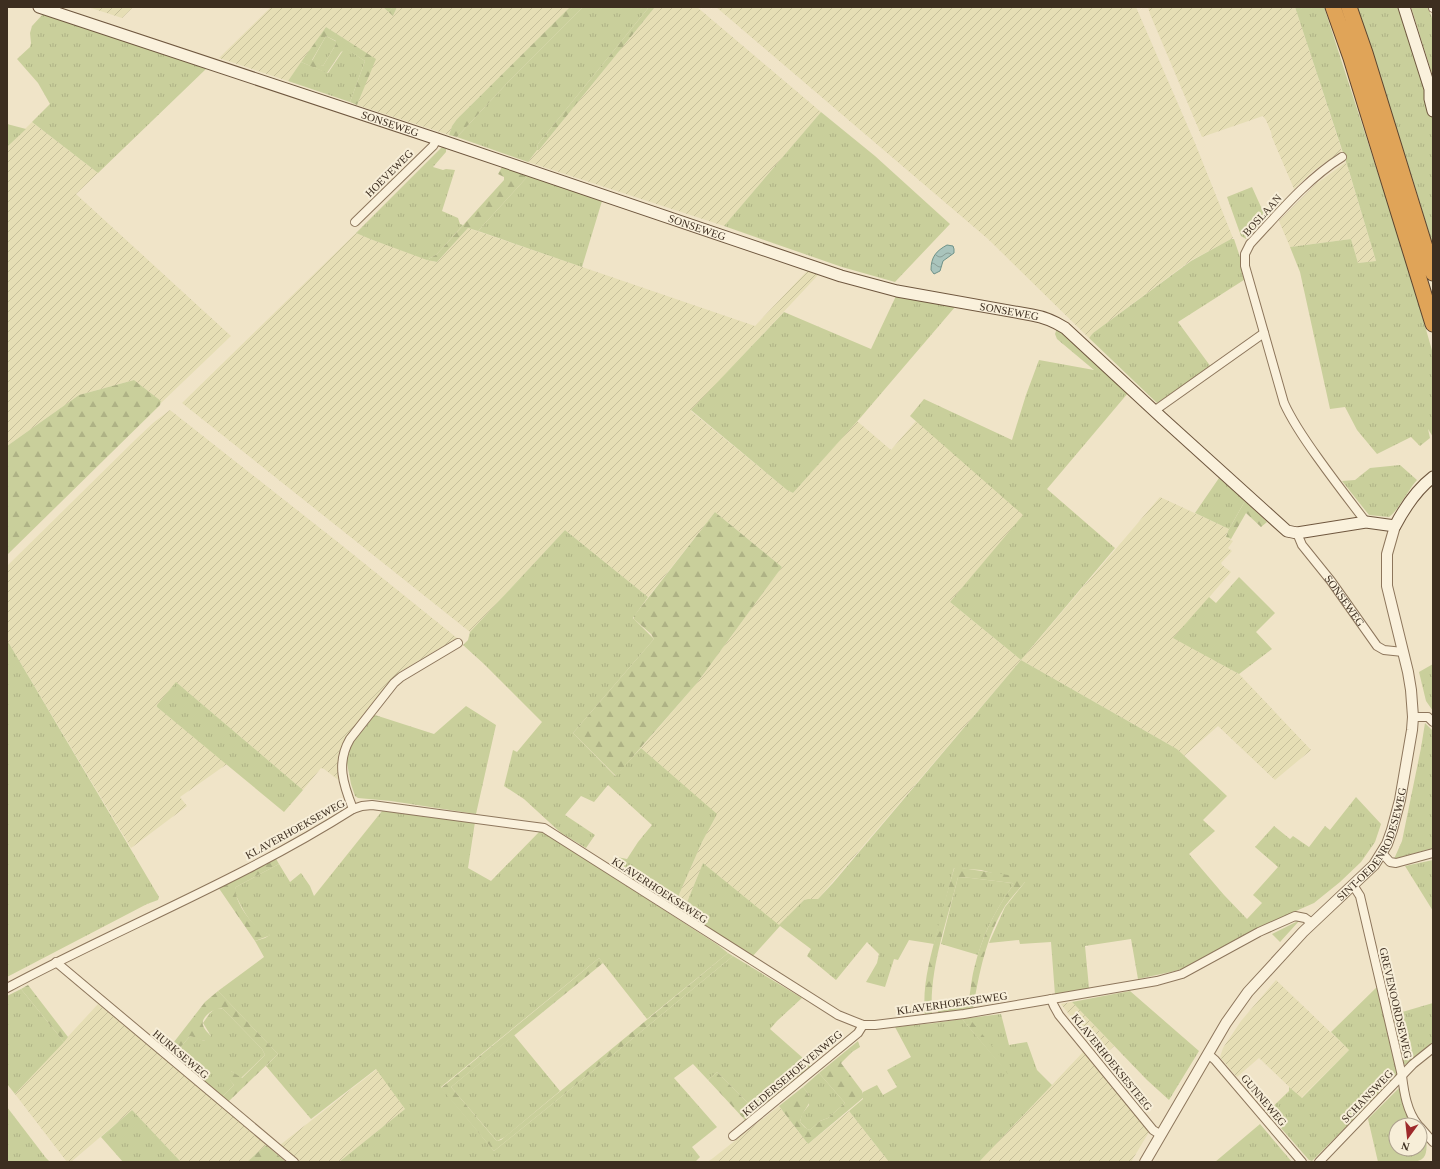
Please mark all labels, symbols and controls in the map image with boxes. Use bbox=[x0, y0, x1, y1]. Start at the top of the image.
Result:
street label: SONSEWEG bbox=[360, 108, 421, 139]
street label: HOEVEWEG bbox=[363, 147, 415, 199]
street label: BOSLAAN bbox=[1240, 192, 1284, 238]
street label: SONSEWEG bbox=[667, 212, 727, 243]
street label: SONSEWEG bbox=[979, 300, 1040, 322]
street label: SONSEWEG bbox=[1322, 572, 1367, 628]
street label: SINT-OEDENRODESEWEG bbox=[1334, 786, 1408, 903]
street label: KLAVERHOEKSEWEG bbox=[243, 797, 347, 861]
street label: KLAVERHOEKSEWEG bbox=[610, 855, 710, 925]
street label: GREVENOORDSEWEG bbox=[1377, 946, 1415, 1060]
street label: KLAVERHOEKSEWEG bbox=[896, 989, 1008, 1017]
street label: KLAVERHOEKSESTEEG bbox=[1069, 1011, 1155, 1113]
street label: HURKSEWEG bbox=[151, 1027, 211, 1081]
street label: KELDERSEHOEVENWEG bbox=[740, 1028, 844, 1118]
street label: SCHANSWEG bbox=[1339, 1067, 1395, 1125]
street label: GUNNEWEG bbox=[1239, 1072, 1289, 1128]
north arrow bbox=[1388, 1117, 1428, 1157]
text: N bbox=[1400, 1140, 1411, 1153]

